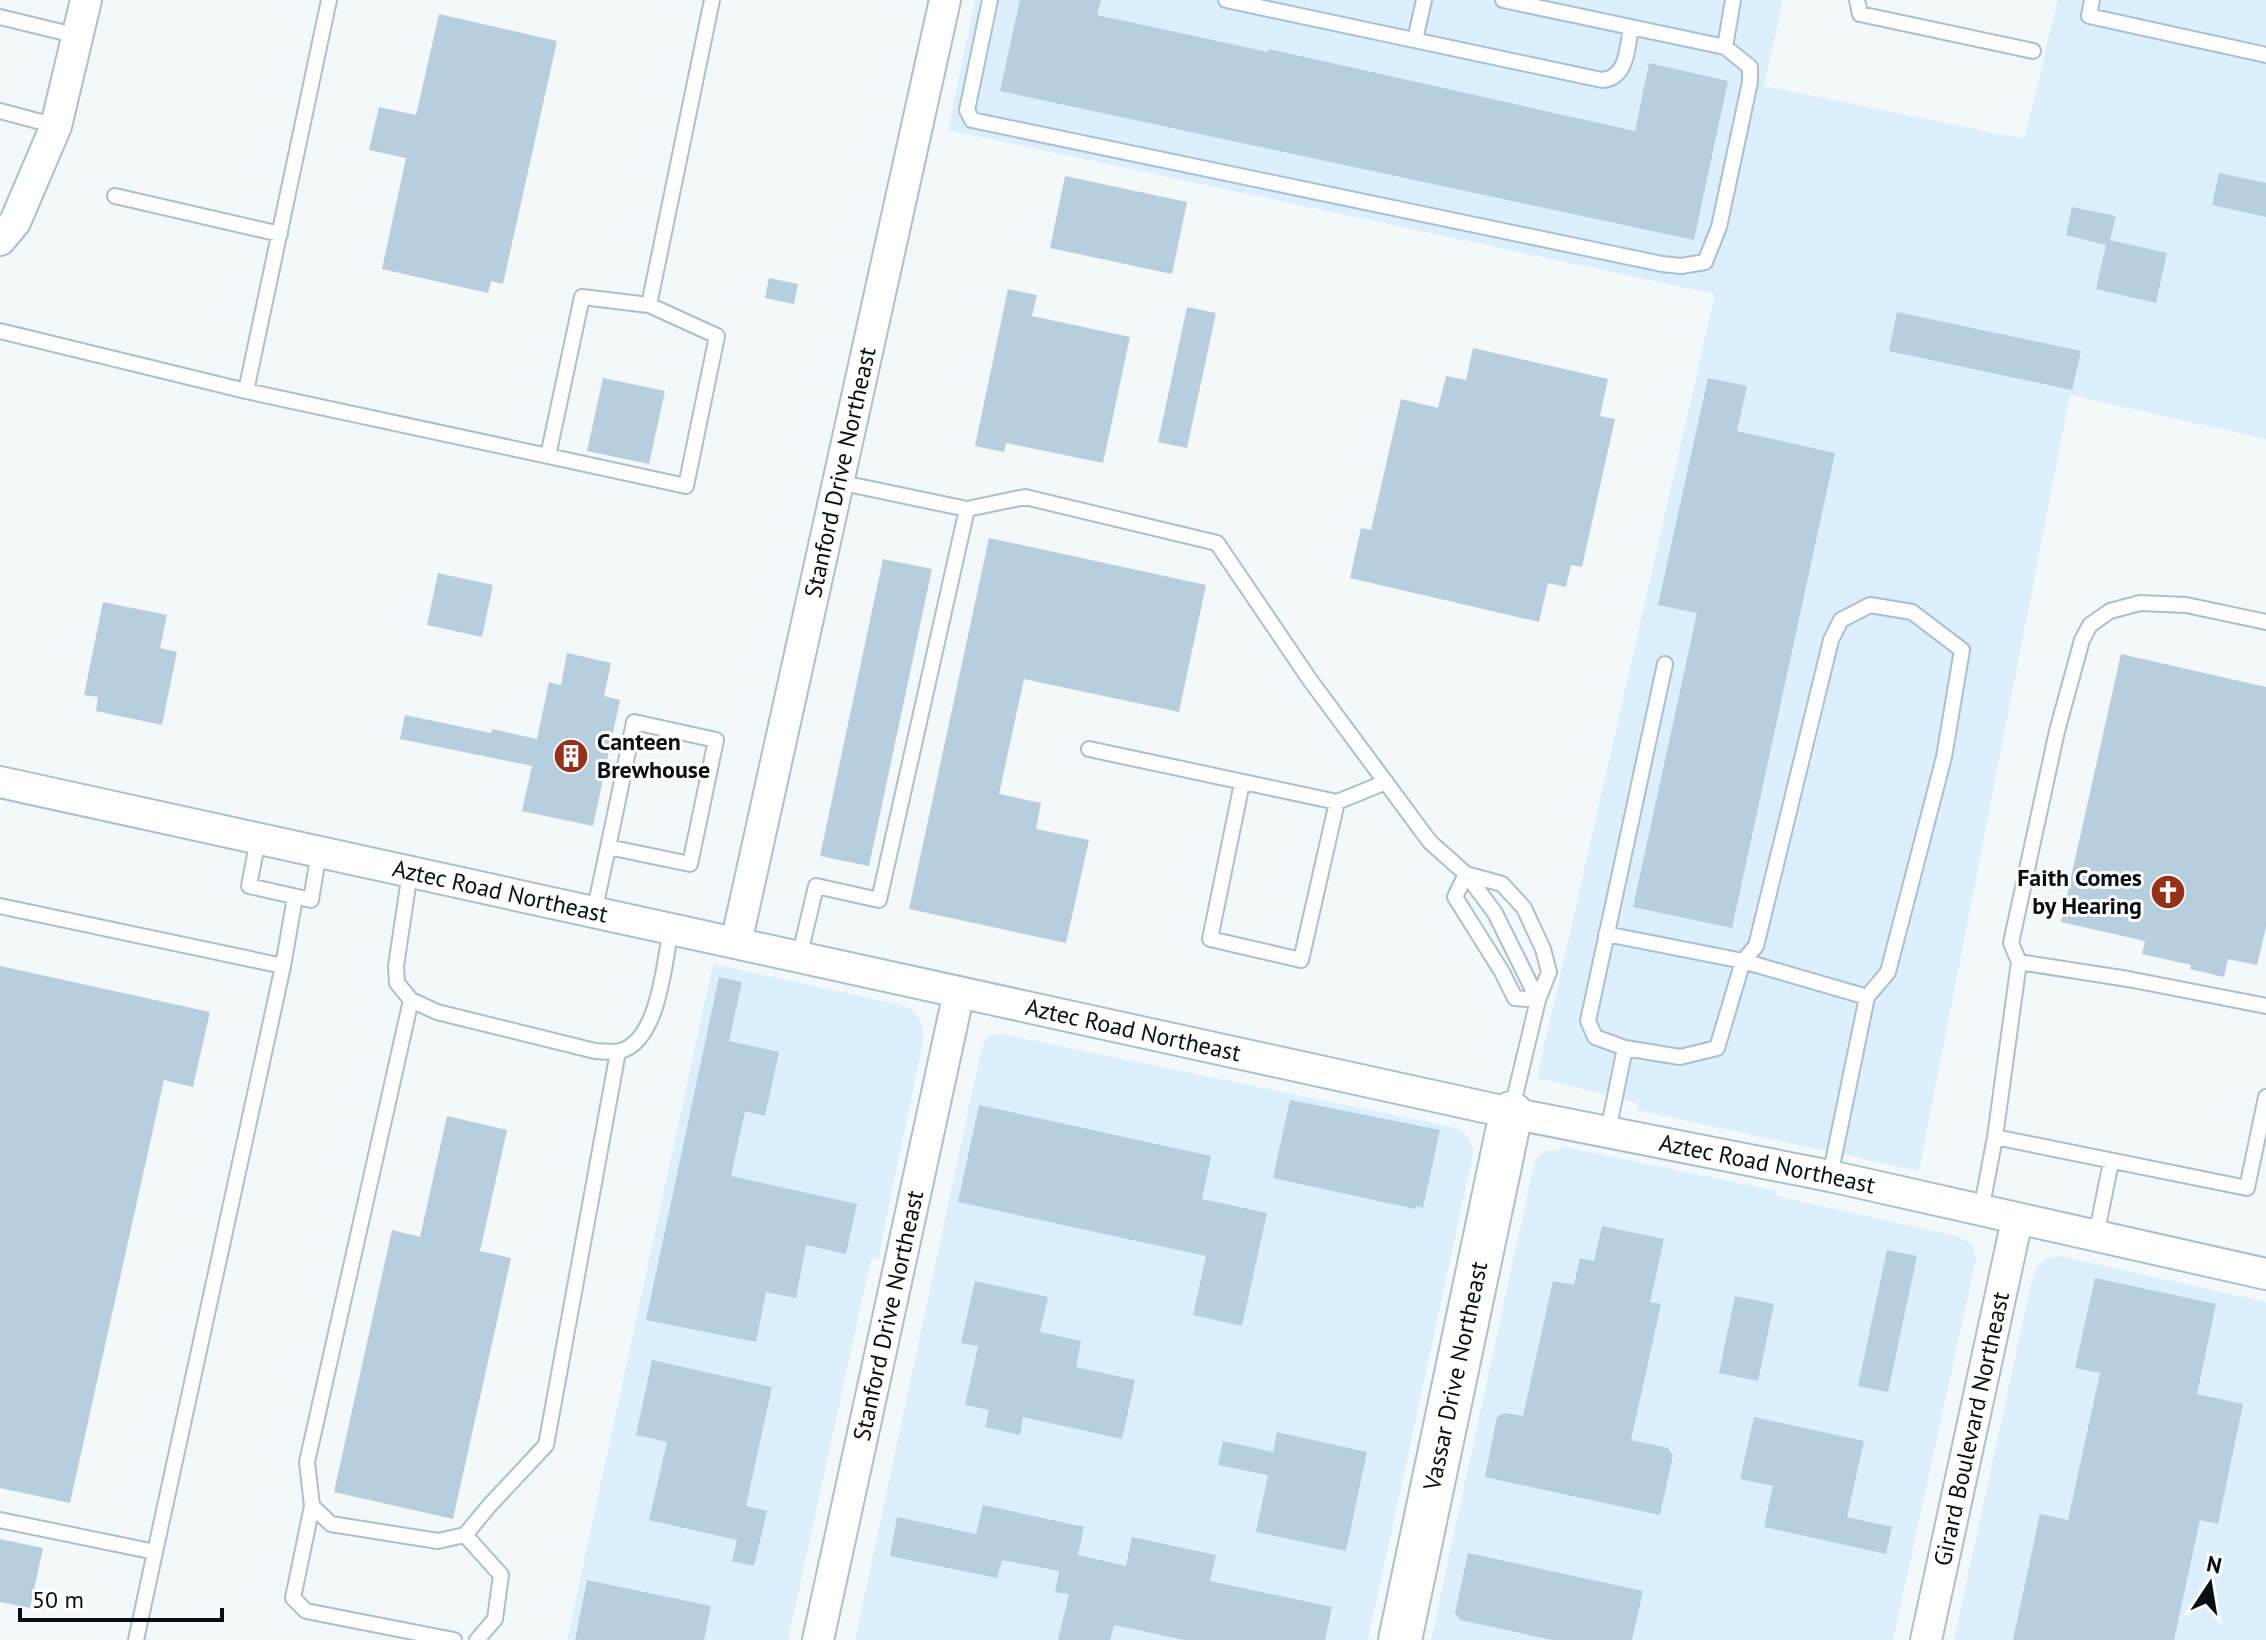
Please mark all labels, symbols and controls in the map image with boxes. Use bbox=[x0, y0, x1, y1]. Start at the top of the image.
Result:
street label: Stanford Drive Northeast bbox=[797, 344, 883, 600]
place label: Canteen Brewhouse bbox=[597, 726, 710, 785]
building icon: Canteen Brewhouse bbox=[552, 737, 590, 775]
street label: Aztec Road Northeast bbox=[390, 852, 611, 930]
place label: Faith Comes by Hearing bbox=[2017, 862, 2142, 921]
church icon: Faith Comes by Hearing bbox=[2149, 873, 2187, 911]
street label: Aztec Road Northeast bbox=[1023, 991, 1244, 1068]
street label: Aztec Road Northeast bbox=[1657, 1127, 1878, 1201]
street label: Stanford Drive Northeast bbox=[846, 1187, 930, 1444]
street label: Vassar Drive Northeast bbox=[1416, 1259, 1494, 1494]
street label: Girard Boulevard Northeast bbox=[1926, 1289, 2016, 1569]
north arrow bbox=[2170, 1544, 2250, 1624]
text: N bbox=[2204, 1549, 2224, 1580]
scale bar bbox=[20, 1572, 222, 1622]
text: 50 m bbox=[32, 1584, 84, 1615]

